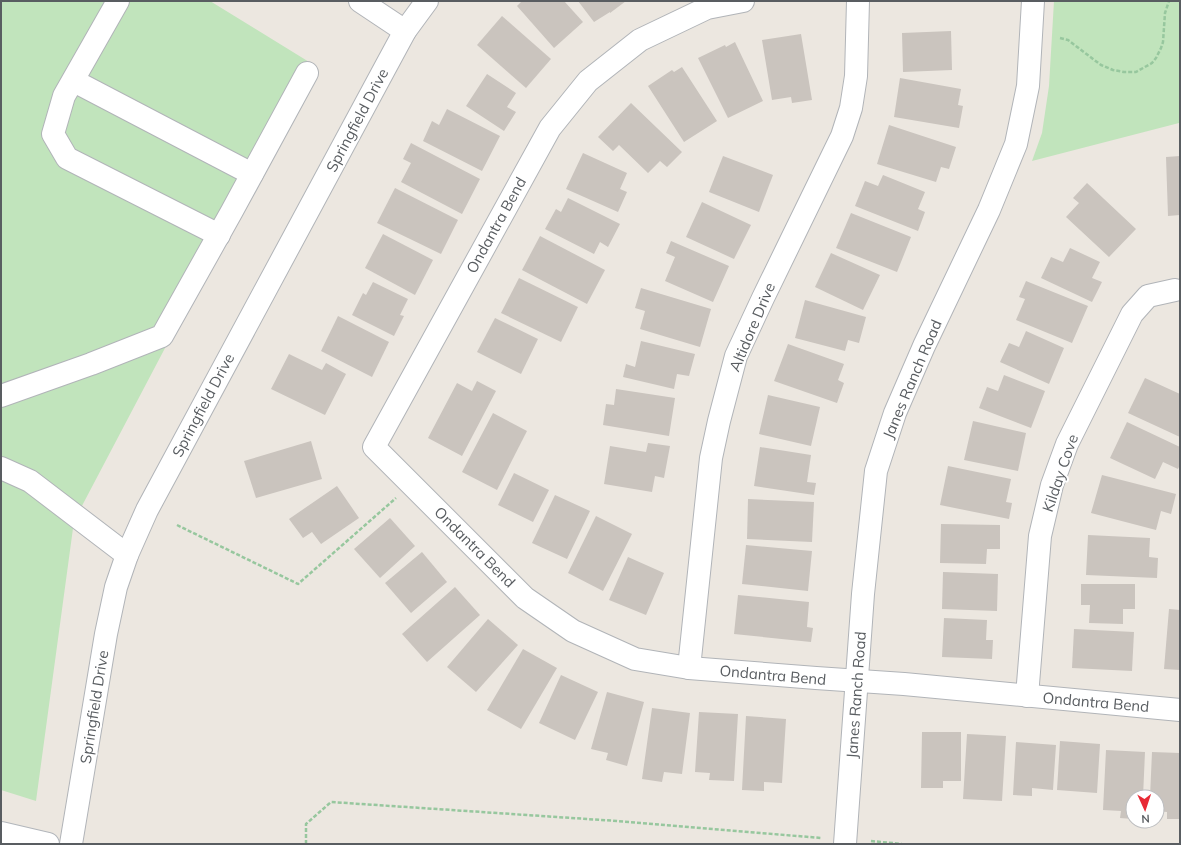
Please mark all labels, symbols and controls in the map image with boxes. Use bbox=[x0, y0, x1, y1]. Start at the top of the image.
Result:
street label: Springfield Drive bbox=[322, 65, 392, 175]
street label: Ondantra Bend bbox=[462, 174, 530, 276]
street label: Altidore Drive bbox=[725, 280, 779, 374]
street label: Janes Ranch Road bbox=[878, 317, 946, 441]
street label: Springfield Drive bbox=[168, 350, 238, 460]
street label: Kilday Cove bbox=[1038, 432, 1082, 514]
street label: Ondantra Bend bbox=[431, 503, 519, 591]
street label: Janes Ranch Road bbox=[842, 631, 870, 759]
street label: Springfield Drive bbox=[76, 649, 112, 765]
street label: Ondantra Bend bbox=[719, 661, 827, 689]
street label: Ondantra Bend bbox=[1042, 688, 1150, 716]
north arrow bbox=[1125, 789, 1165, 829]
text: N bbox=[1141, 812, 1150, 826]

